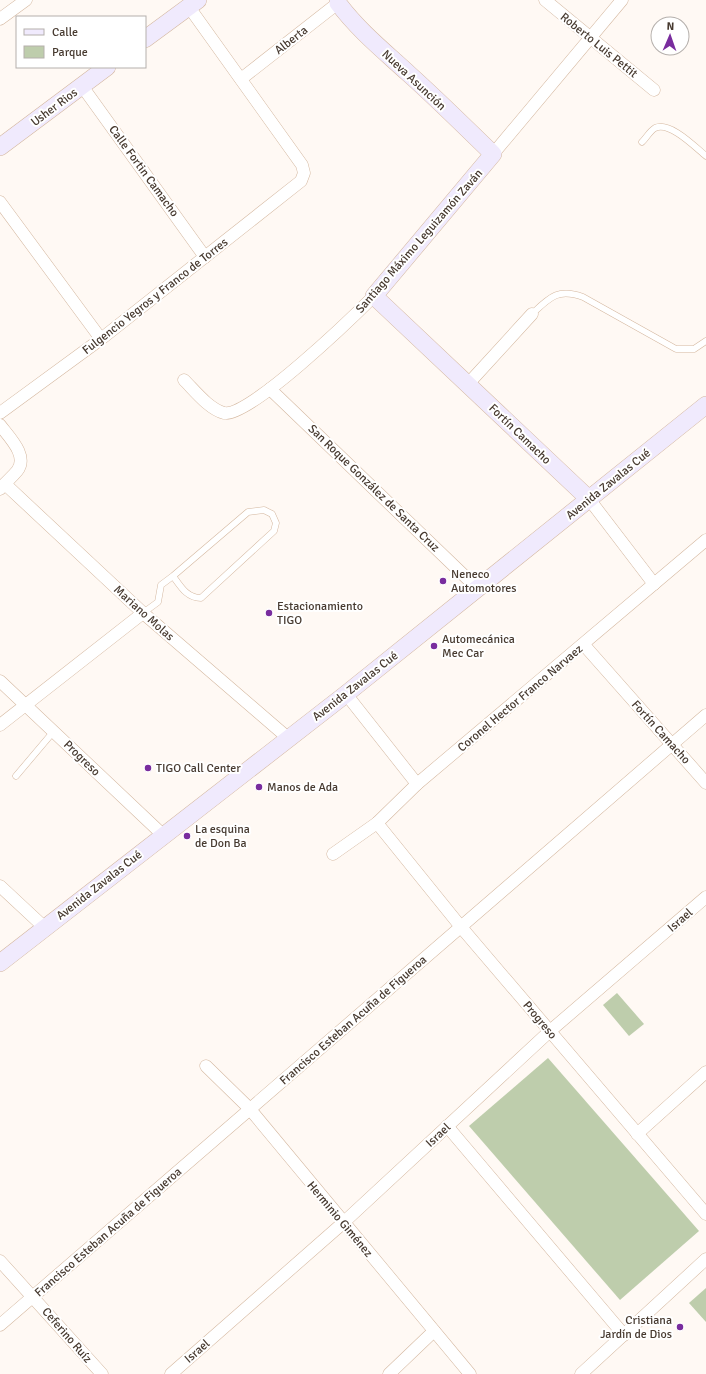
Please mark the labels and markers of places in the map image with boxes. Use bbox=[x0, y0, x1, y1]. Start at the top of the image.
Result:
place label: Neneco Automotores bbox=[451, 567, 517, 596]
marker: Neneco Automotores bbox=[438, 576, 448, 586]
place label: Estacionamiento TIGO bbox=[277, 599, 363, 628]
marker: Estacionamiento TIGO bbox=[264, 608, 274, 618]
place label: Automecánica Mec Car bbox=[442, 632, 515, 661]
marker: Automecánica Mec Car bbox=[429, 641, 439, 651]
place label: TIGO Call Center bbox=[156, 761, 241, 776]
marker: TIGO Call Center bbox=[143, 763, 153, 773]
place label: Manos de Ada bbox=[267, 780, 338, 795]
marker: Manos de Ada bbox=[254, 782, 264, 792]
place label: La esquina de Don Ba bbox=[195, 822, 250, 851]
marker: La esquina de Don Ba bbox=[182, 831, 192, 841]
place label: Cristiana Jardín de Dios bbox=[600, 1313, 672, 1342]
marker: Cristiana Jardín de Dios bbox=[675, 1322, 685, 1332]

